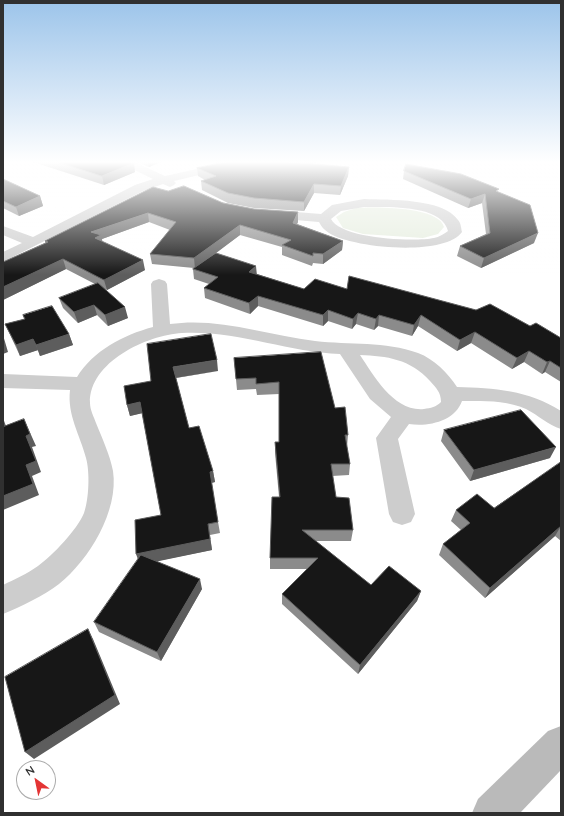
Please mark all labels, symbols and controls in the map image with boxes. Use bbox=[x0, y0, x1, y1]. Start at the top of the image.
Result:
north arrow bbox=[16, 760, 56, 800]
text: N bbox=[23, 763, 37, 779]

